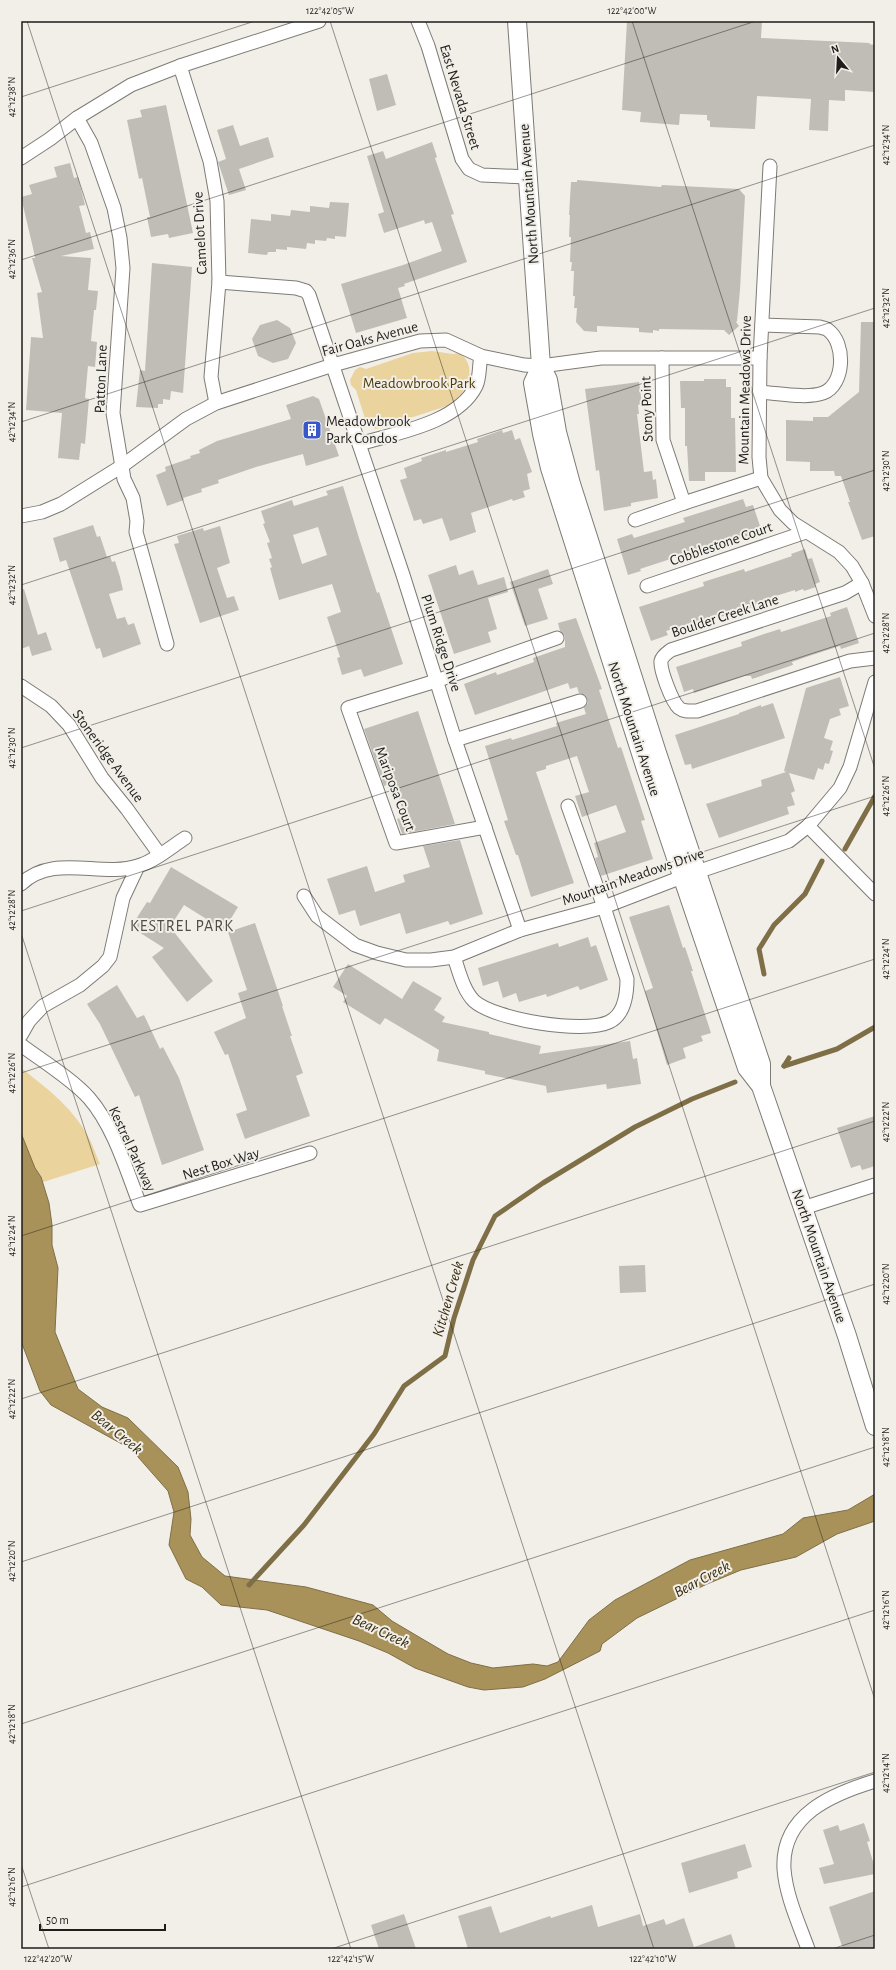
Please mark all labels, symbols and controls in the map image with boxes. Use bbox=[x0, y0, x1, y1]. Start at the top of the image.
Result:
text: 122°42'05"W bbox=[306, 6, 354, 16]
text: 122°42'00"W bbox=[608, 6, 657, 16]
north arrow bbox=[818, 38, 858, 78]
street label: East Nevada Street bbox=[437, 43, 483, 152]
text: N bbox=[830, 43, 840, 55]
text: 42°12'38"N bbox=[7, 77, 17, 117]
street label: North Mountain Avenue bbox=[517, 123, 541, 265]
text: 42°12'34"N bbox=[881, 125, 891, 165]
street label: Camelot Drive bbox=[190, 191, 210, 275]
text: 42°12'36"N bbox=[7, 239, 17, 279]
text: 42°12'32"N bbox=[881, 288, 891, 328]
street label: Mountain Meadows Drive bbox=[736, 315, 754, 465]
street label: Fair Oaks Avenue bbox=[320, 319, 420, 359]
street label: Patton Lane bbox=[92, 344, 110, 414]
park label: Meadowbrook Park bbox=[363, 376, 476, 391]
street label: Stony Point bbox=[638, 376, 656, 442]
text: 42°12'34"N bbox=[7, 402, 17, 442]
place label: Meadowbrook Park Condos bbox=[326, 414, 411, 446]
building icon: Meadowbrook Park Condos bbox=[301, 419, 323, 441]
text: 42°12'30"N bbox=[881, 451, 891, 491]
street label: Cobblestone Court bbox=[668, 519, 774, 569]
text: 42°12'32"N bbox=[7, 565, 17, 605]
street label: Boulder Creek Lane bbox=[670, 592, 781, 640]
street label: Plum Ridge Drive bbox=[418, 593, 464, 693]
text: 42°12'28"N bbox=[881, 613, 891, 653]
street label: North Mountain Avenue bbox=[605, 660, 663, 798]
street label: Stoneridge Avenue bbox=[70, 707, 146, 805]
text: 42°12'30"N bbox=[7, 728, 17, 768]
street label: Mariposa Court bbox=[372, 745, 418, 833]
text: 42°12'26"N bbox=[881, 776, 891, 816]
street label: Mountain Meadows Drive bbox=[560, 846, 706, 908]
text: 42°12'28"N bbox=[7, 890, 17, 930]
district label: KESTREL PARK bbox=[130, 918, 234, 934]
text: 42°12'24"N bbox=[881, 939, 891, 979]
text: 42°12'26"N bbox=[7, 1053, 17, 1093]
text: 42°12'22"N bbox=[881, 1102, 891, 1142]
street label: Kestrel Parkway bbox=[106, 1104, 158, 1194]
street label: Nest Box Way bbox=[181, 1145, 262, 1183]
street label: North Mountain Avenue bbox=[789, 1187, 849, 1325]
text: 42°12'24"N bbox=[7, 1216, 17, 1256]
water label: Kitchen Creek bbox=[430, 1259, 466, 1339]
text: 42°12'20"N bbox=[881, 1263, 891, 1305]
text: 42°12'22"N bbox=[7, 1379, 17, 1419]
water label: Bear Creek bbox=[88, 1407, 146, 1457]
text: 42°12'18"N bbox=[881, 1427, 891, 1467]
text: 42°12'20"N bbox=[7, 1540, 17, 1582]
water label: Bear Creek bbox=[671, 1558, 733, 1600]
text: 42°12'16"N bbox=[881, 1590, 891, 1630]
water label: Bear Creek bbox=[350, 1611, 412, 1651]
text: 42°12'18"N bbox=[7, 1704, 17, 1744]
text: 42°12'14"N bbox=[881, 1753, 891, 1793]
text: 42°12'16"N bbox=[7, 1867, 17, 1907]
scale bar bbox=[40, 1906, 165, 1932]
text: 50 m bbox=[46, 1914, 69, 1926]
text: 122°42'20"W bbox=[24, 1954, 72, 1964]
text: 122°42'15"W bbox=[328, 1954, 374, 1964]
text: 122°42'10"W bbox=[629, 1954, 677, 1964]

